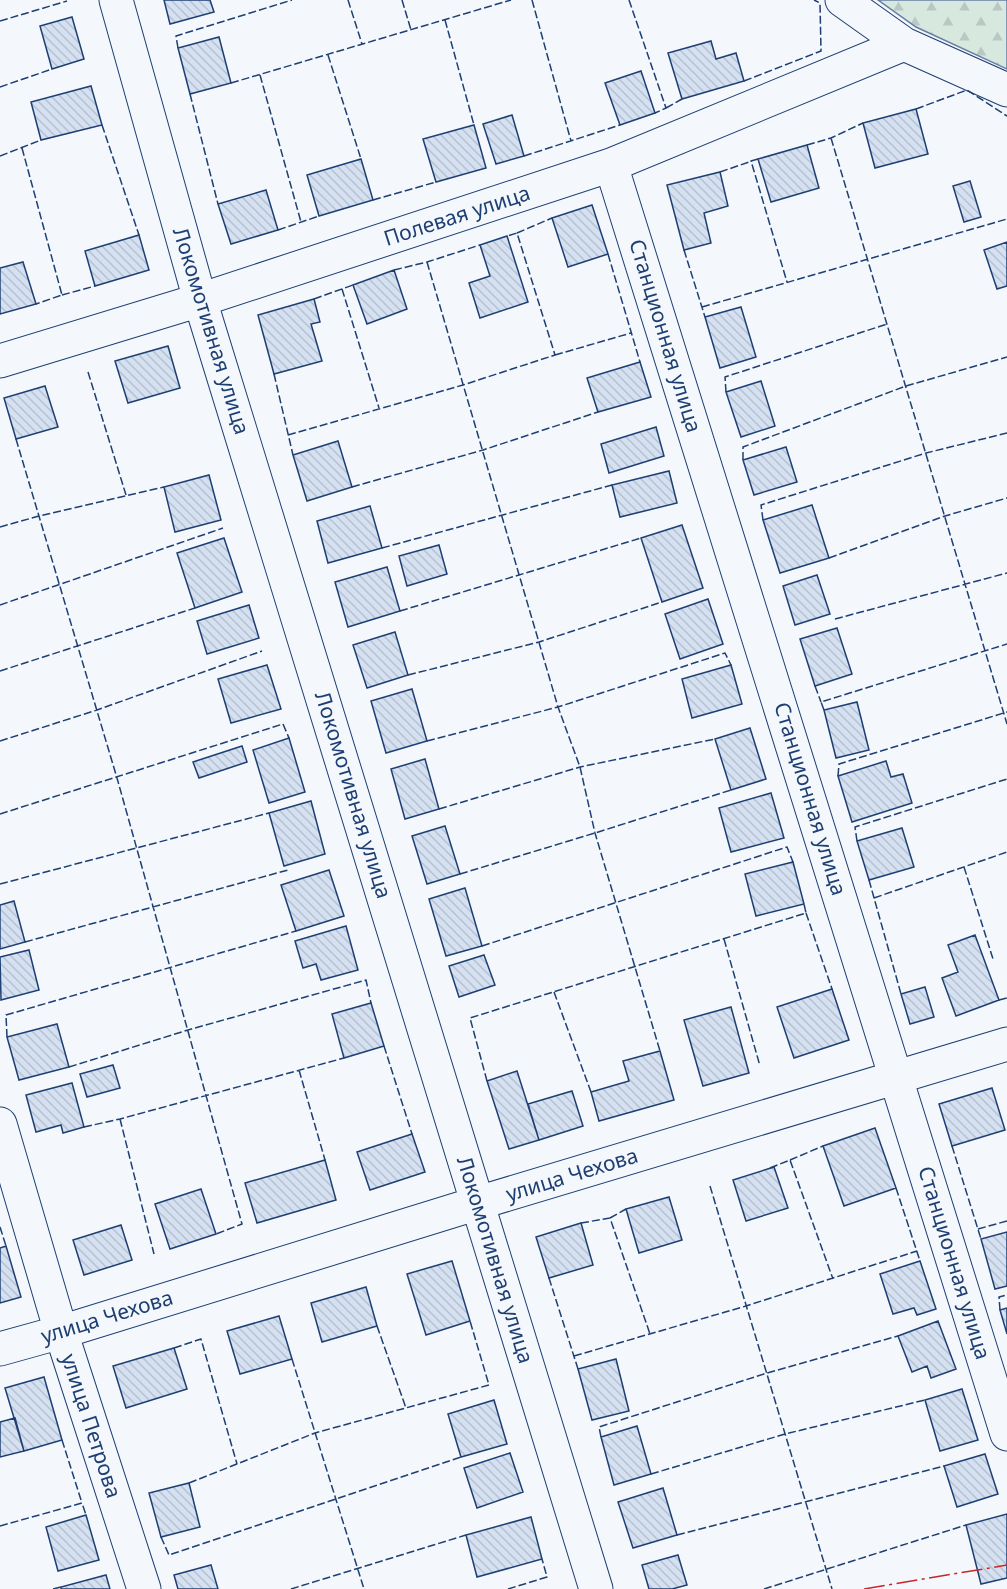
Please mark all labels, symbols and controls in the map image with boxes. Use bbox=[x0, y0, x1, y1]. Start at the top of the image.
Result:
street label: Полевая улица bbox=[380, 178, 533, 252]
street label: Локомотивная улица bbox=[167, 224, 257, 438]
street label: Станционная улица bbox=[623, 236, 709, 436]
street label: Локомотивная улица bbox=[309, 688, 399, 902]
street label: Станционная улица bbox=[768, 699, 854, 899]
street label: улица Чехова bbox=[502, 1141, 641, 1207]
street label: Локомотивная улица bbox=[451, 1153, 541, 1367]
street label: Станционная улица bbox=[912, 1163, 998, 1363]
street label: улица Чехова bbox=[37, 1283, 176, 1349]
street label: улица Петрова bbox=[55, 1350, 128, 1501]

